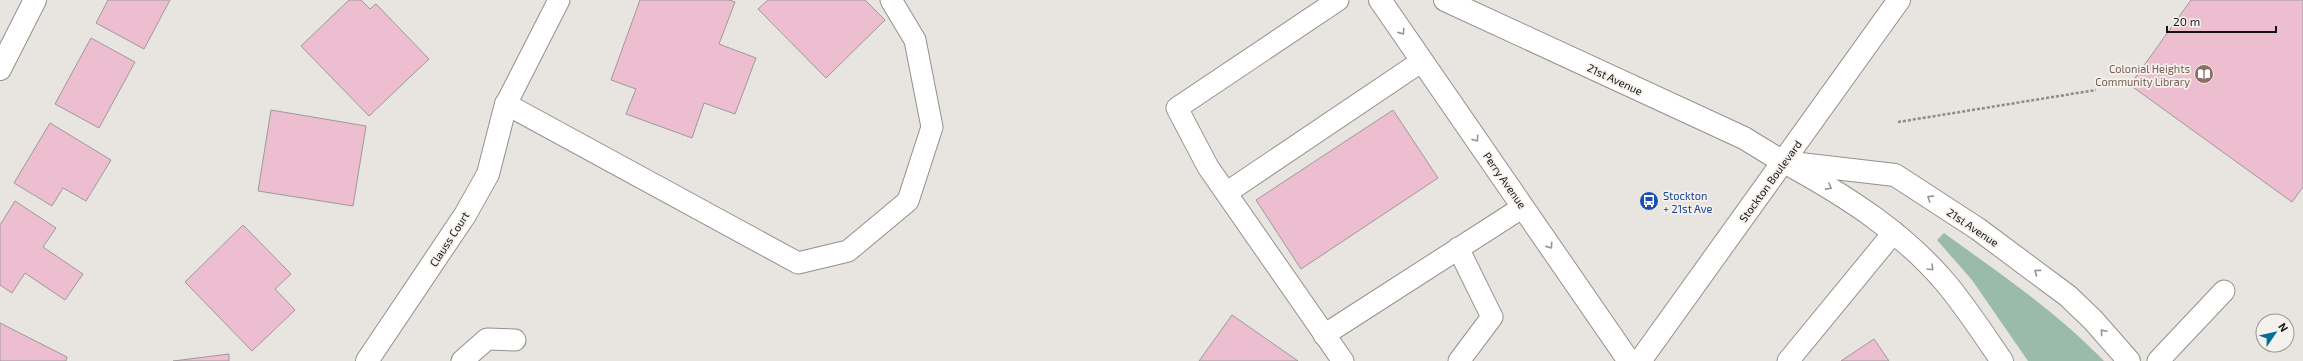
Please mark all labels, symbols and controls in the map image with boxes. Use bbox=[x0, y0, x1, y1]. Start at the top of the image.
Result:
scale bar bbox=[2167, 8, 2276, 34]
text: 20 m bbox=[2173, 14, 2200, 28]
one-way arrow bbox=[1397, 28, 1405, 35]
street label: 21st Avenue bbox=[1585, 61, 1645, 97]
place label: Colonial Heights Community Library bbox=[2095, 62, 2190, 88]
library icon: Colonial Heights Community Library bbox=[2193, 63, 2215, 85]
one-way arrow bbox=[1471, 135, 1479, 142]
street label: Stockton Boulevard bbox=[1736, 138, 1804, 224]
street label: Perry Avenue bbox=[1481, 149, 1529, 211]
one-way arrow bbox=[1825, 183, 1833, 190]
place label: Stockton + 21st Ave bbox=[1663, 189, 1712, 215]
bus stop icon: Stockton + 21st Ave bbox=[1638, 190, 1660, 212]
one-way arrow bbox=[1927, 196, 1934, 203]
street label: 21st Avenue bbox=[1945, 205, 2001, 249]
street label: Clauss Court bbox=[426, 209, 472, 269]
one-way arrow bbox=[1545, 242, 1553, 249]
one-way arrow bbox=[1926, 263, 1933, 270]
one-way arrow bbox=[2035, 270, 2042, 277]
north arrow bbox=[2255, 313, 2295, 353]
text: N bbox=[2276, 320, 2291, 334]
one-way arrow bbox=[2101, 329, 2108, 336]

